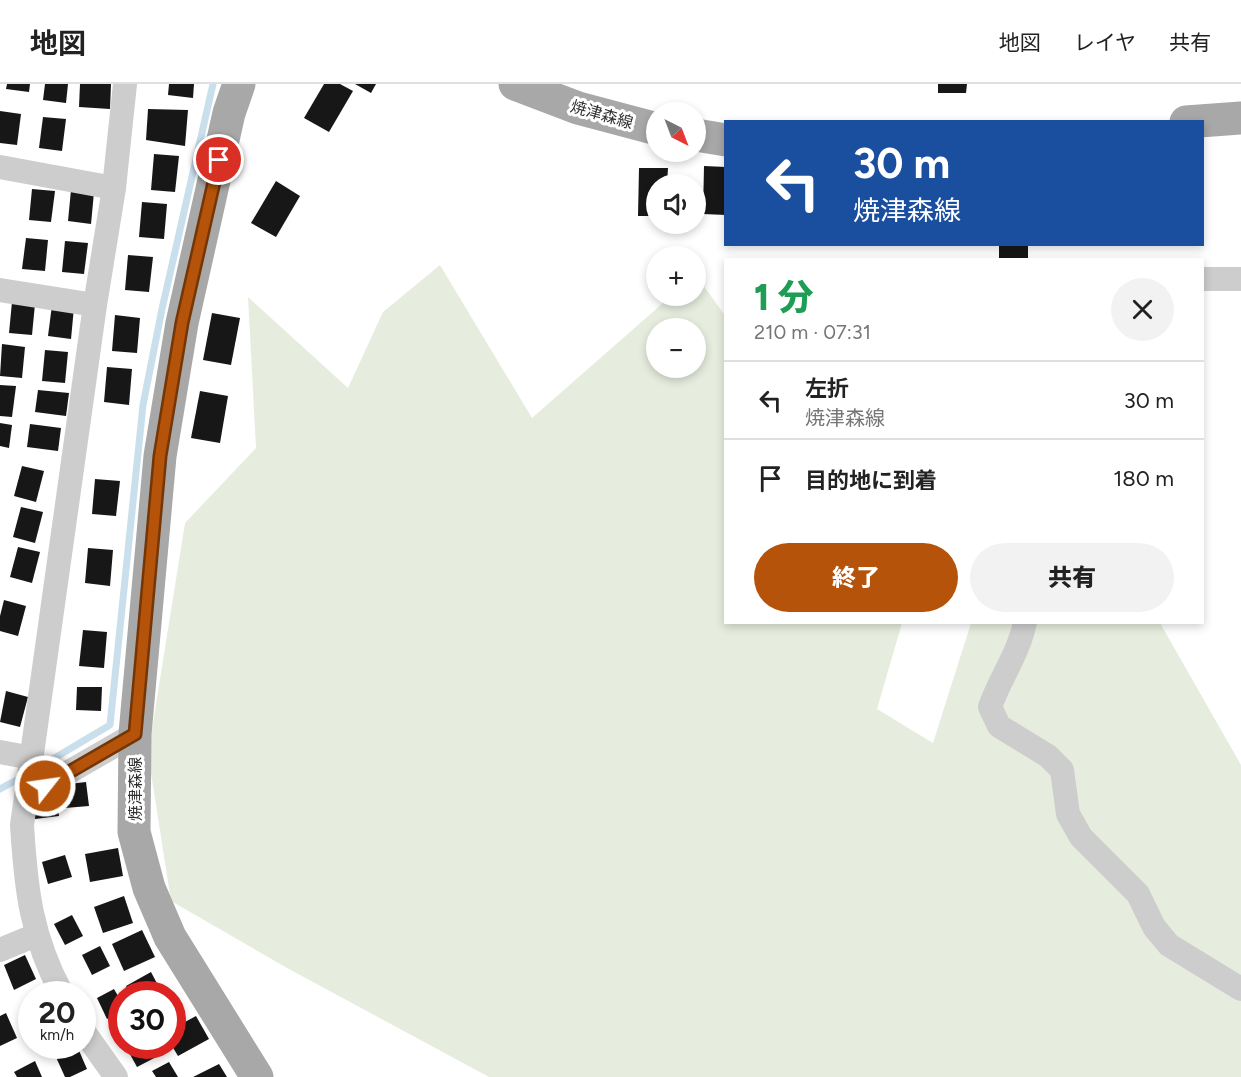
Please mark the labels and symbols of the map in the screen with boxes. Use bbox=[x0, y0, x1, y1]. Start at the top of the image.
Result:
street label: 焼津森線 bbox=[568, 97, 635, 132]
north arrow bbox=[646, 102, 706, 162]
pin bbox=[193, 134, 244, 185]
position arrow bbox=[13.0, 754, 77.0, 818]
street label: 焼津森線 bbox=[126, 757, 145, 821]
speed limit sign: 30 bbox=[108, 981, 186, 1059]

